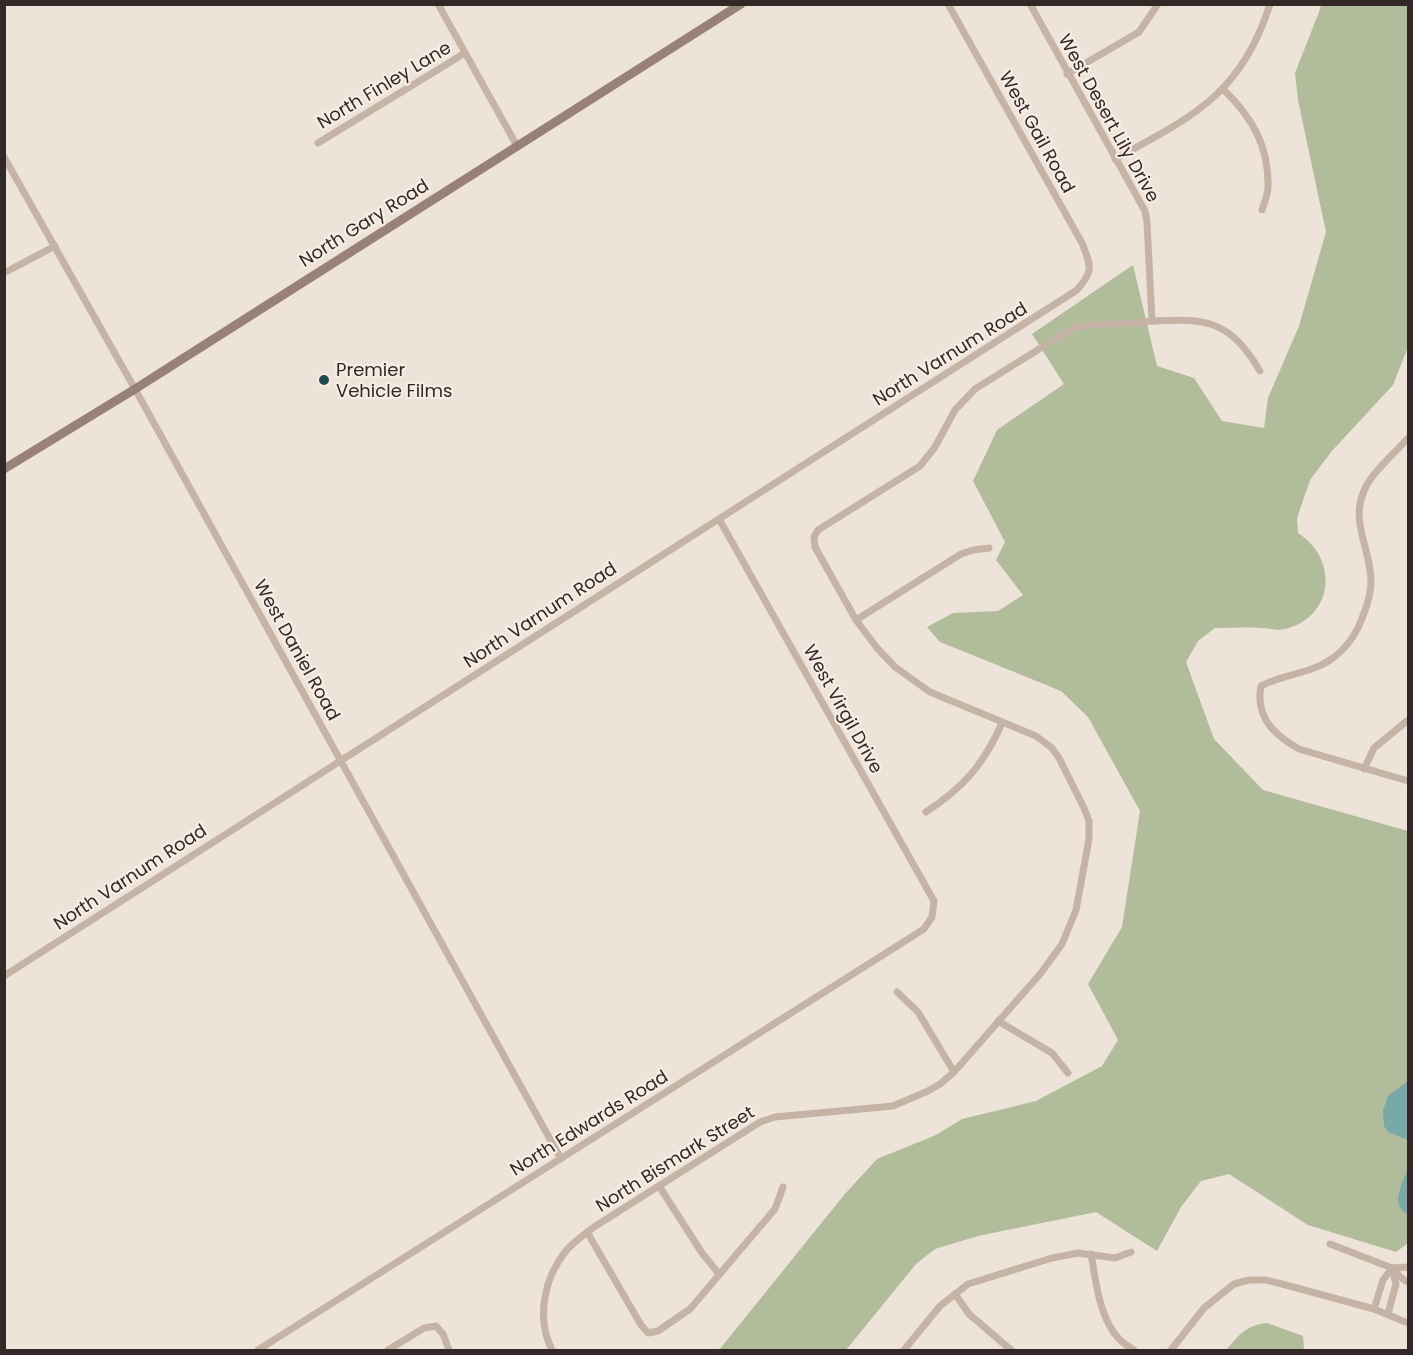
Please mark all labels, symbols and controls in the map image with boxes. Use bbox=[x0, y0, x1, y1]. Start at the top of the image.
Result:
street label: West Desert Lily Drive bbox=[1053, 29, 1166, 206]
street label: North Finley Lane bbox=[312, 35, 455, 134]
street label: West Gail Road bbox=[994, 66, 1081, 197]
street label: North Gary Road bbox=[294, 173, 433, 272]
street label: North Varnum Road bbox=[868, 296, 1032, 411]
place label: Premier Vehicle Films bbox=[336, 357, 452, 403]
marker: Premier Vehicle Films bbox=[317, 373, 331, 387]
street label: North Varnum Road bbox=[458, 556, 621, 674]
street label: West Daniel Road bbox=[248, 575, 347, 725]
street label: West Virgil Drive bbox=[798, 640, 889, 778]
street label: North Varnum Road bbox=[48, 818, 211, 936]
street label: North Edwards Road bbox=[505, 1064, 673, 1181]
street label: North Bismark Street bbox=[591, 1100, 759, 1218]

